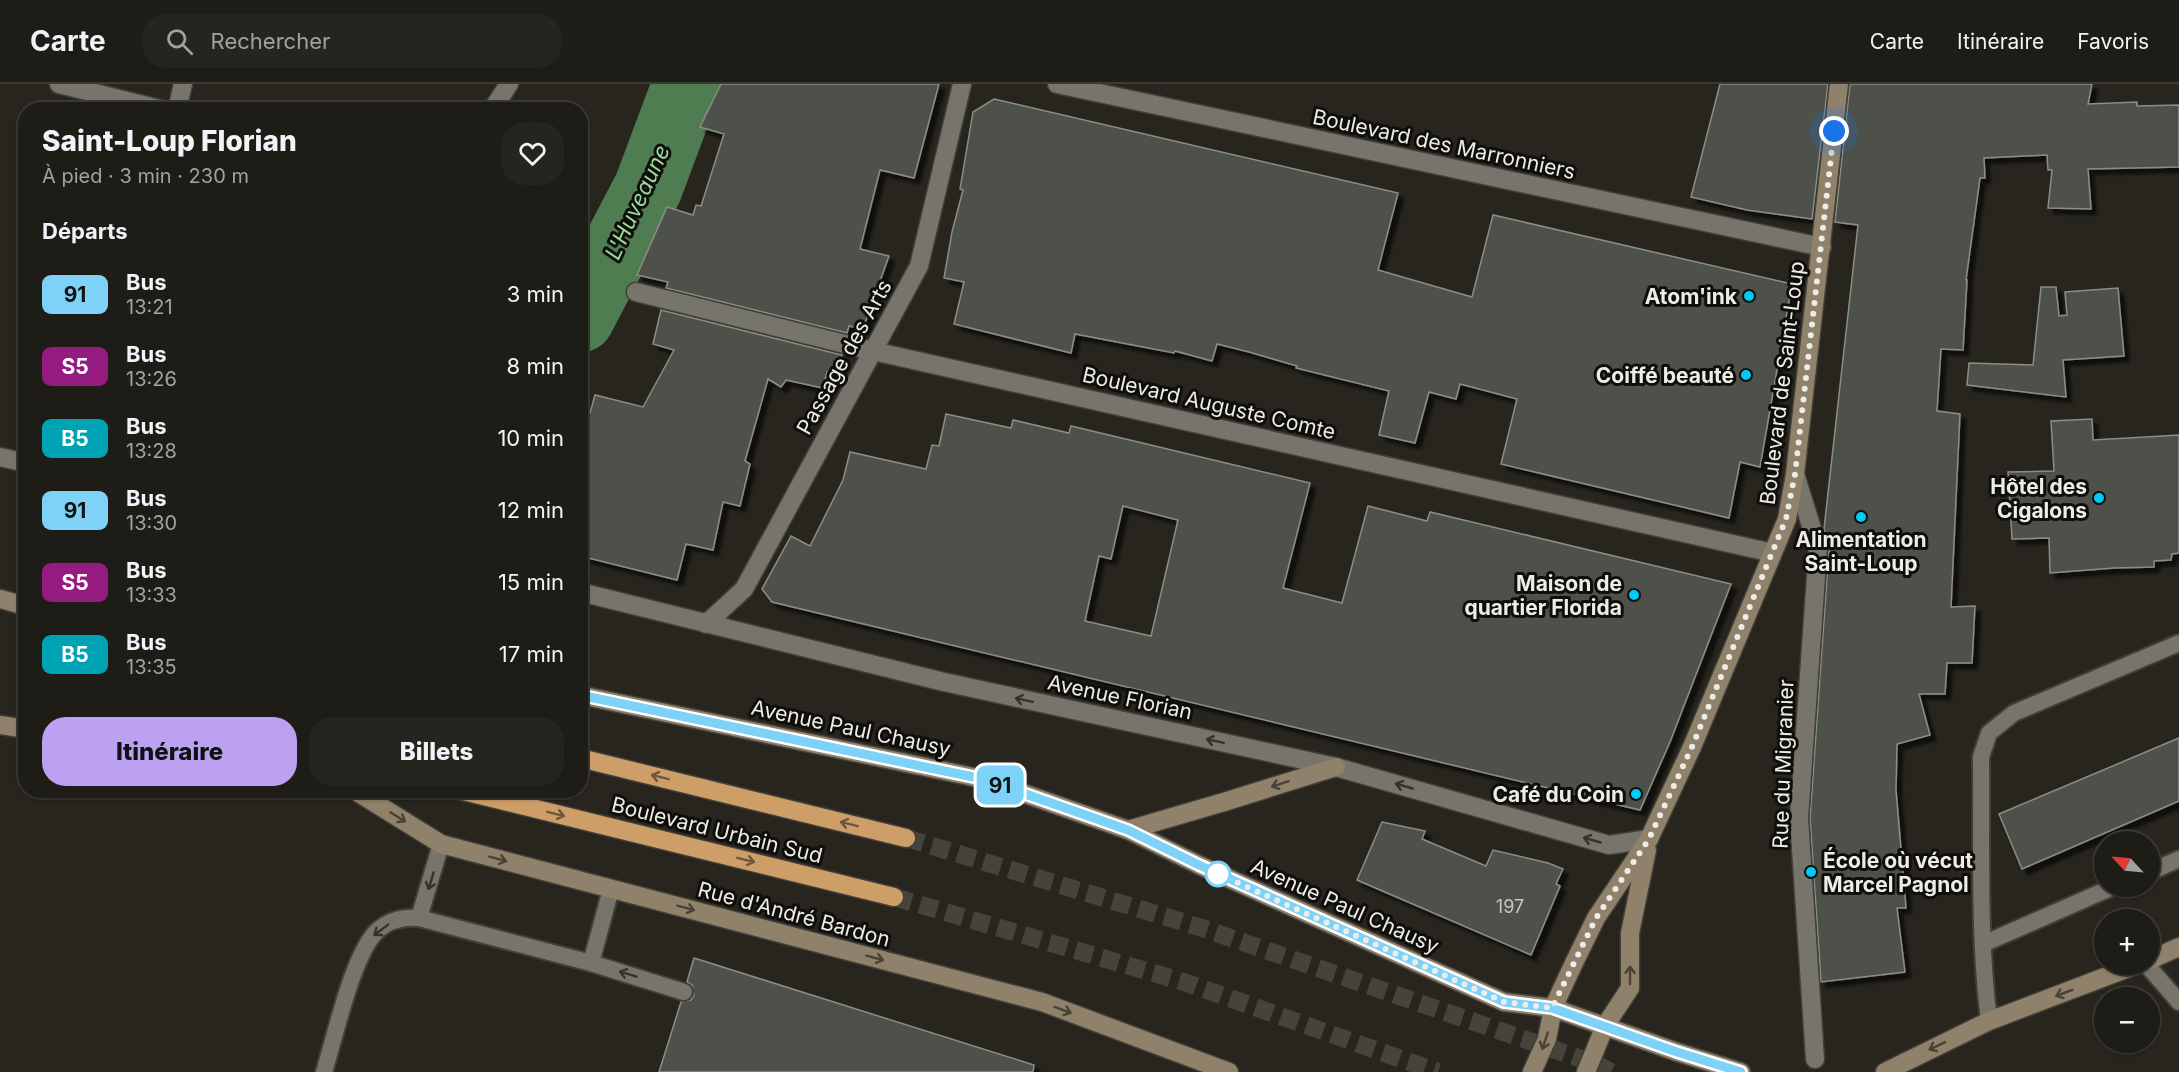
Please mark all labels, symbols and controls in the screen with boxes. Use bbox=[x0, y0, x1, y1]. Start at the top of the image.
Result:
search box bbox=[142, 14, 562, 68]
text: Carte bbox=[30, 24, 106, 58]
icon: search bbox=[163, 25, 196, 58]
text: Rechercher bbox=[211, 28, 330, 54]
text: Carte bbox=[1870, 29, 1924, 54]
text: Itinéraire bbox=[1957, 29, 2044, 54]
text: Favoris bbox=[2077, 29, 2149, 54]
street label: Boulevard des Marronniers bbox=[1310, 104, 1578, 184]
your location bbox=[1819, 116, 1849, 146]
button: heart bbox=[501, 122, 564, 185]
text: Saint-Loup Florian bbox=[42, 124, 297, 158]
water label: L'Huveaune bbox=[599, 141, 675, 263]
text: À pied · 3 min · 230 m bbox=[42, 164, 249, 188]
text: Départs bbox=[42, 218, 127, 244]
street label: Boulevard de Saint-Loup bbox=[1755, 260, 1809, 506]
text: Bus bbox=[126, 269, 167, 295]
street label: Passage des Arts bbox=[791, 275, 897, 439]
text: 3 min bbox=[507, 281, 564, 307]
text: 91 bbox=[64, 282, 86, 307]
place label: Atom'ink bbox=[1645, 284, 1738, 309]
marker: Atom'ink bbox=[1742, 289, 1756, 303]
text: 13:21 bbox=[126, 295, 173, 319]
text: Bus bbox=[126, 341, 167, 367]
text: 8 min bbox=[507, 353, 564, 379]
text: S5 bbox=[61, 354, 89, 379]
street label: Boulevard Auguste Comte bbox=[1080, 362, 1338, 444]
place label: Coiffé beauté bbox=[1596, 363, 1734, 388]
text: 13:26 bbox=[126, 367, 177, 391]
marker: Coiffé beauté bbox=[1739, 368, 1753, 382]
text: Bus bbox=[126, 413, 167, 439]
text: 10 min bbox=[497, 425, 564, 451]
text: B5 bbox=[61, 426, 89, 451]
text: 13:28 bbox=[126, 439, 177, 463]
place label: Hôtel des Cigalons bbox=[1990, 474, 2087, 523]
text: Bus bbox=[126, 485, 167, 511]
marker: Hôtel des Cigalons bbox=[2092, 491, 2106, 505]
text: 12 min bbox=[498, 497, 564, 523]
text: 91 bbox=[64, 498, 86, 523]
marker: Alimentation Saint-Loup bbox=[1854, 510, 1868, 524]
text: 13:30 bbox=[126, 511, 177, 535]
place label: Alimentation Saint-Loup bbox=[1795, 527, 1927, 576]
text: Bus bbox=[126, 557, 167, 583]
text: 15 min bbox=[498, 569, 564, 595]
text: S5 bbox=[61, 570, 89, 595]
place label: Maison de quartier Florida bbox=[1464, 571, 1622, 620]
text: 13:33 bbox=[126, 583, 177, 607]
marker: Maison de quartier Florida bbox=[1627, 588, 1641, 602]
text: Bus bbox=[126, 629, 167, 655]
text: 17 min bbox=[499, 641, 564, 667]
text: B5 bbox=[61, 642, 89, 667]
text: 13:35 bbox=[126, 655, 177, 679]
street label: Avenue Florian bbox=[1045, 669, 1195, 725]
street label: Rue du Migranier bbox=[1768, 679, 1798, 849]
one-way arrow bbox=[1015, 693, 1034, 705]
street label: Avenue Paul Chausy bbox=[749, 695, 953, 761]
button: Itinéraire bbox=[42, 717, 297, 786]
button: Billets bbox=[309, 717, 564, 786]
one-way arrow bbox=[1205, 734, 1224, 746]
line badge: 91 bbox=[973, 766, 1027, 804]
one-way arrow bbox=[651, 771, 670, 783]
text: 91 bbox=[989, 773, 1011, 798]
one-way arrow bbox=[1271, 780, 1290, 791]
one-way arrow bbox=[1395, 780, 1414, 791]
place label: Café du Coin bbox=[1492, 782, 1624, 807]
marker: Café du Coin bbox=[1629, 787, 1643, 801]
street label: Boulevard Urbain Sud bbox=[609, 792, 825, 868]
one-way arrow bbox=[547, 809, 566, 821]
one-way arrow bbox=[389, 811, 406, 824]
one-way arrow bbox=[840, 818, 859, 830]
north arrow bbox=[2094, 831, 2160, 897]
map controls bbox=[2094, 831, 2160, 1053]
one-way arrow bbox=[1582, 834, 1601, 845]
place label: École où vécut Marcel Pagnol bbox=[1823, 847, 1973, 897]
street label: Avenue Paul Chausy bbox=[1247, 853, 1443, 959]
one-way arrow bbox=[488, 854, 507, 866]
one-way arrow bbox=[736, 855, 755, 867]
unlabelled marker bbox=[1205, 861, 1231, 887]
marker: École où vécut Marcel Pagnol bbox=[1804, 865, 1818, 879]
one-way arrow bbox=[425, 871, 436, 890]
street label: Rue d'André Bardon bbox=[695, 876, 893, 952]
house number: 197 bbox=[1496, 896, 1524, 917]
one-way arrow bbox=[676, 903, 695, 915]
button: + bbox=[2094, 909, 2160, 975]
one-way arrow bbox=[374, 924, 390, 936]
one-way arrow bbox=[865, 953, 884, 964]
one-way arrow bbox=[1624, 965, 1636, 985]
one-way arrow bbox=[619, 968, 638, 979]
button: − bbox=[2094, 987, 2160, 1053]
one-way arrow bbox=[2056, 989, 2074, 1000]
one-way arrow bbox=[1053, 1005, 1071, 1016]
one-way arrow bbox=[1539, 1031, 1550, 1050]
one-way arrow bbox=[1928, 1041, 1946, 1053]

